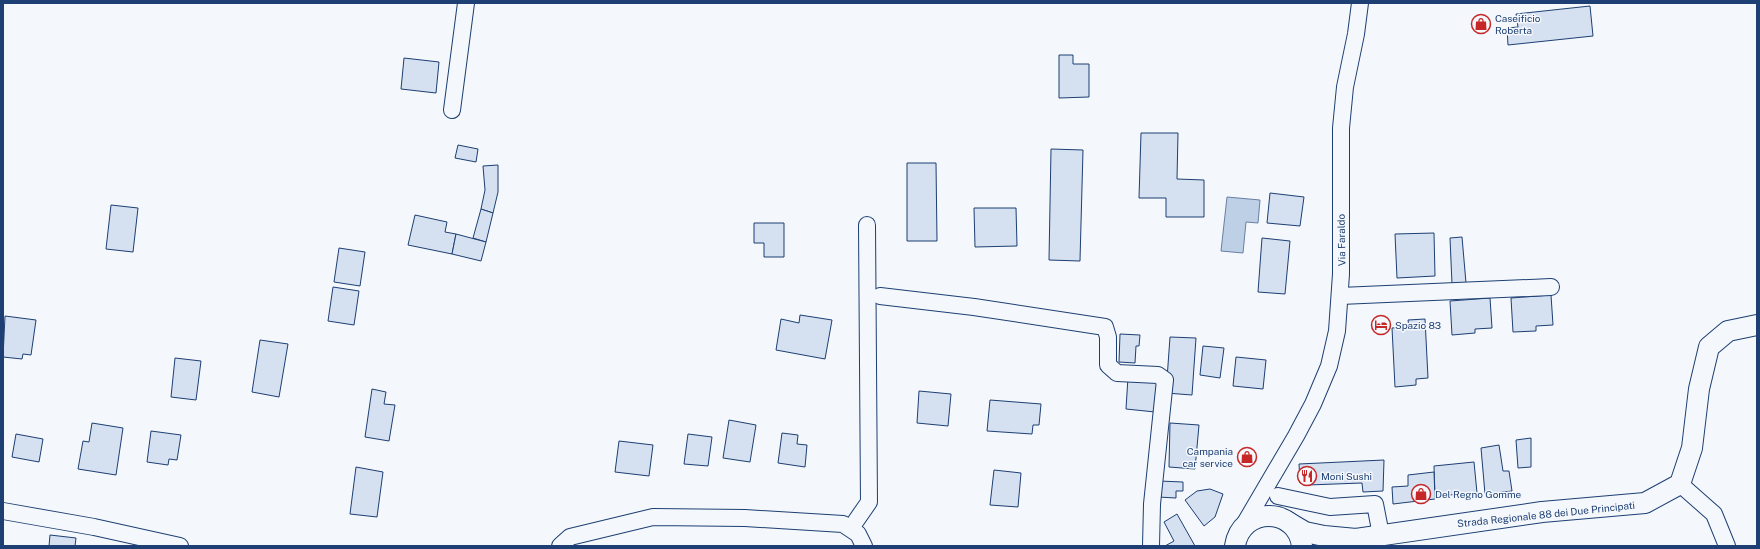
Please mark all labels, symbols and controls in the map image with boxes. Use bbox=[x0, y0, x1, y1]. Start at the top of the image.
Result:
place label: Caseificio Roberta bbox=[1495, 12, 1541, 36]
shop icon: Caseificio Roberta bbox=[1470, 13, 1492, 35]
street label: Via Faraldo bbox=[1335, 213, 1347, 266]
hotel icon: Spazio 83 bbox=[1370, 314, 1392, 336]
place label: Spazio 83 bbox=[1395, 319, 1441, 331]
place label: Campania car service bbox=[1182, 445, 1233, 469]
shop icon: Campania car service bbox=[1236, 446, 1258, 468]
restaurant icon: Moni Sushi bbox=[1296, 465, 1318, 487]
place label: Moni Sushi bbox=[1321, 470, 1372, 482]
shop icon: Del Regno Gomme bbox=[1410, 483, 1432, 505]
place label: Del Regno Gomme bbox=[1435, 488, 1522, 500]
street label: Strada Regionale 88 dei Due Principati bbox=[1456, 499, 1636, 529]

